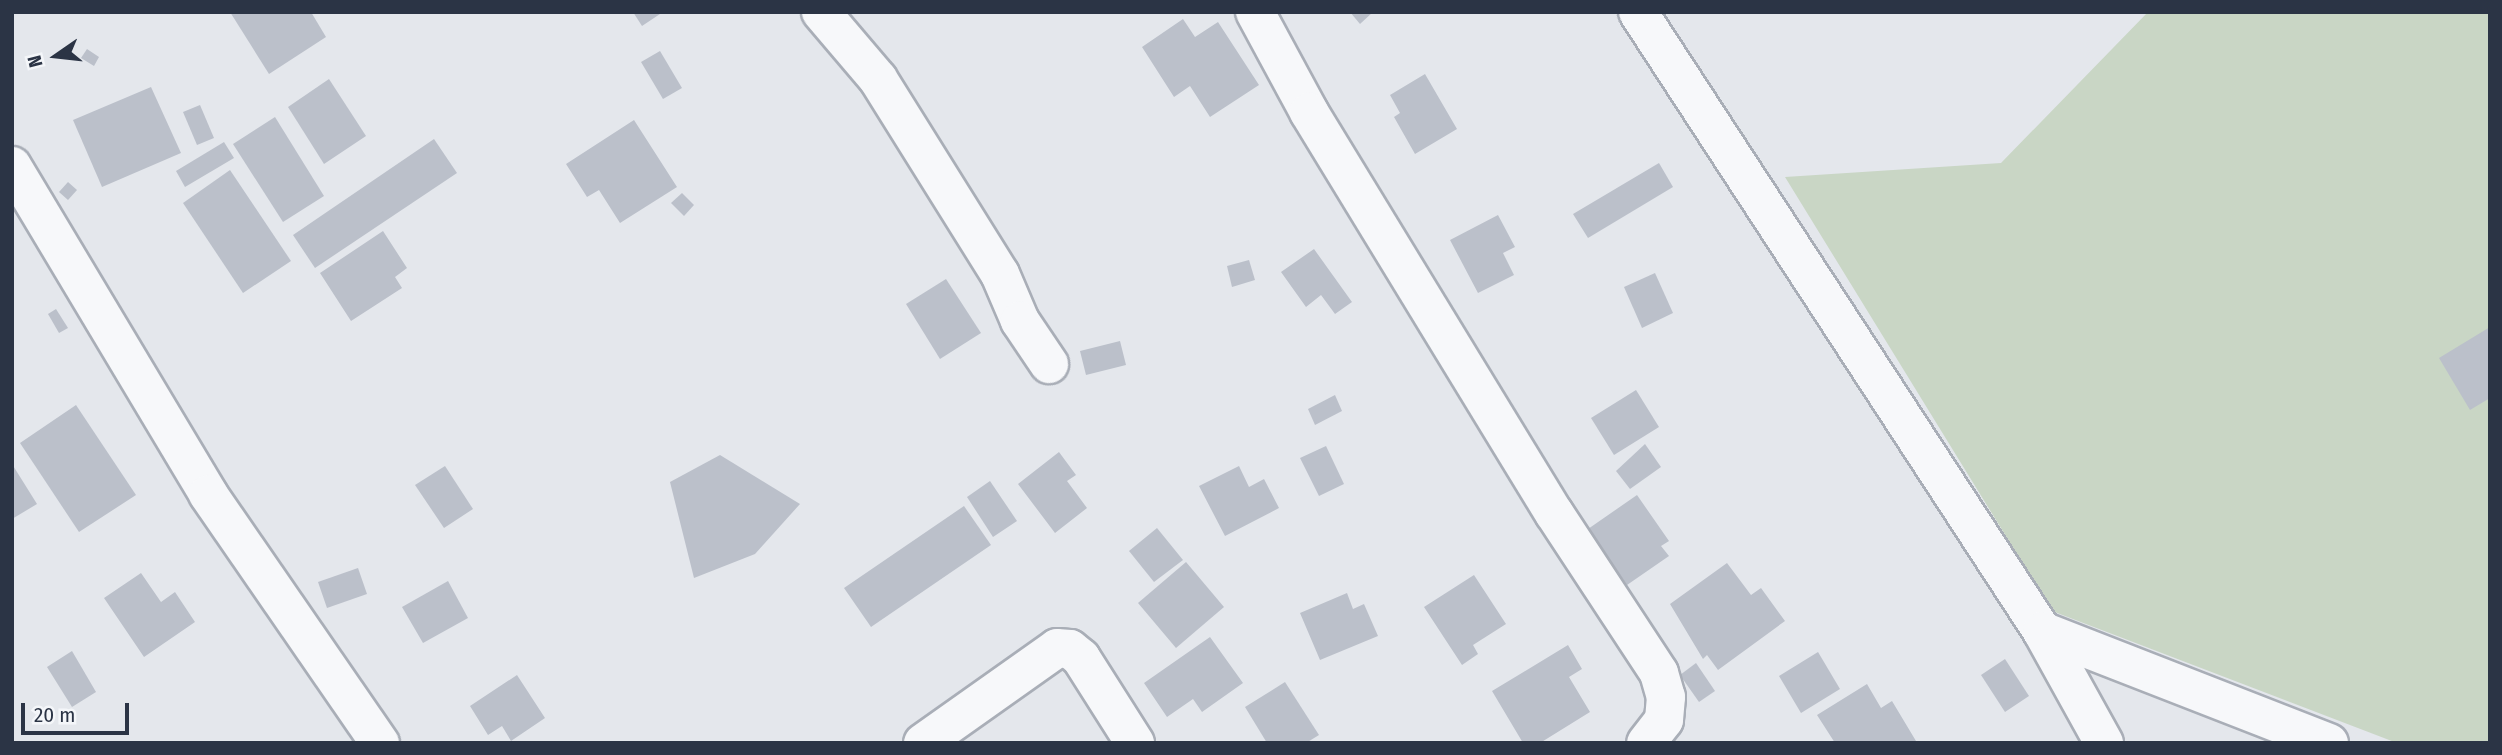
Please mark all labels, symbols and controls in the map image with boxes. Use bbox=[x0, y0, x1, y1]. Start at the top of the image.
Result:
north arrow bbox=[21, 21, 91, 91]
text: N bbox=[23, 53, 48, 70]
scale bar bbox=[24, 688, 133, 732]
text: 20 m bbox=[34, 702, 75, 728]

